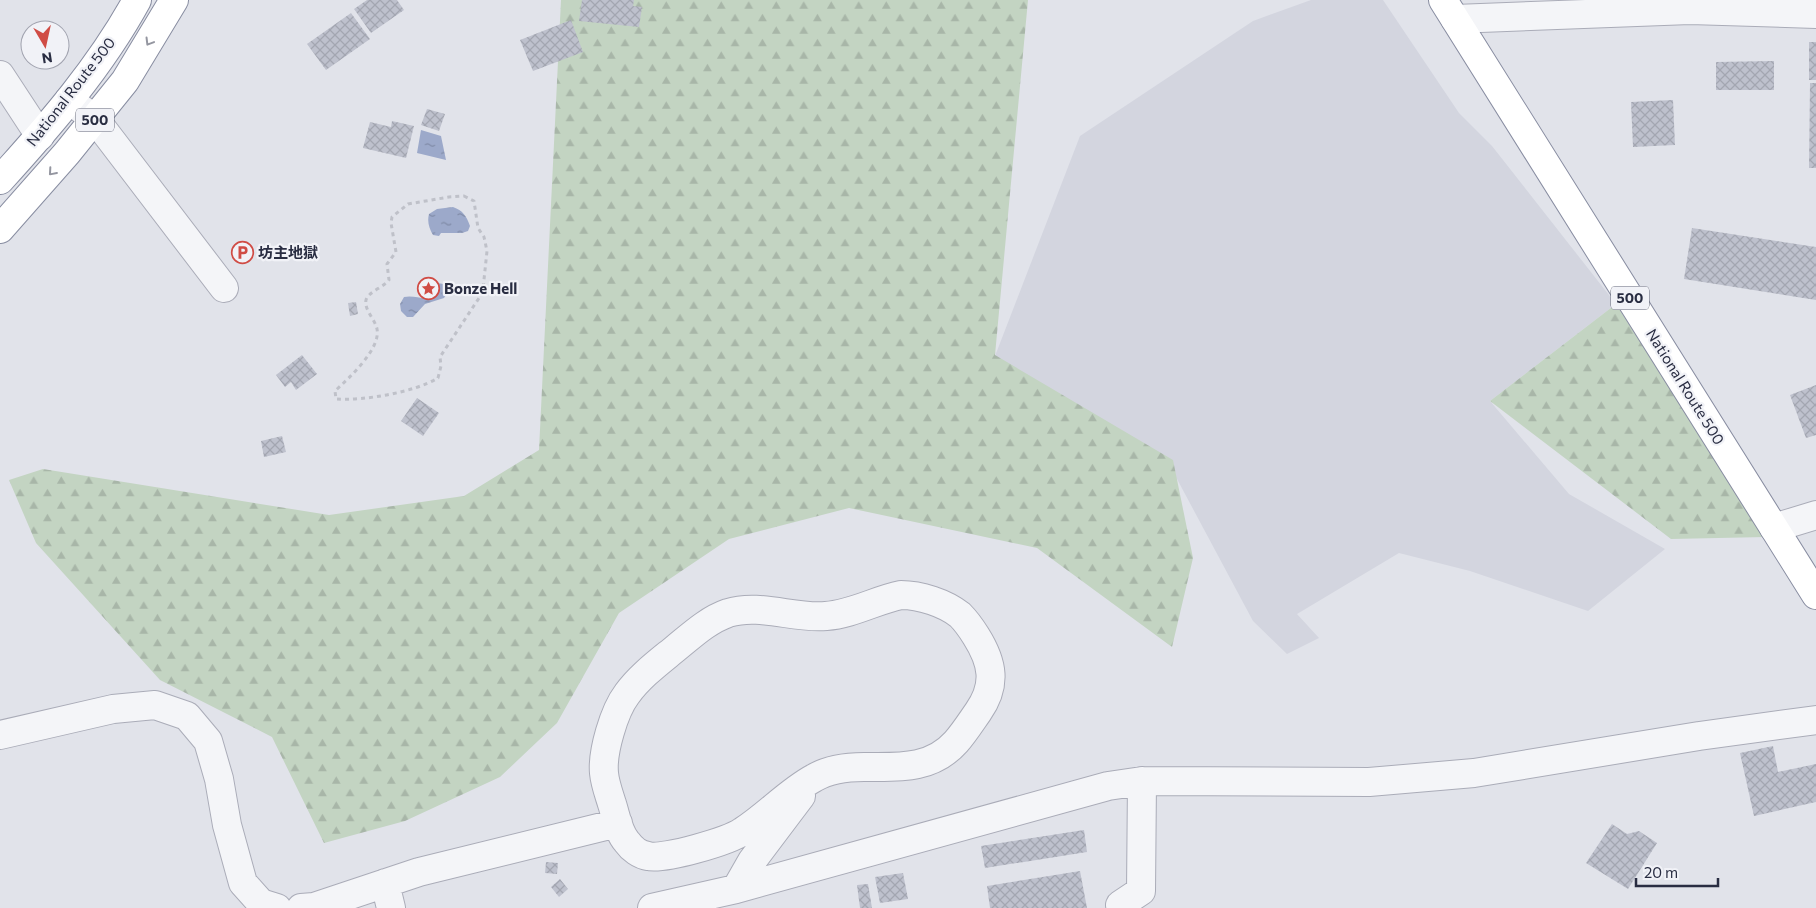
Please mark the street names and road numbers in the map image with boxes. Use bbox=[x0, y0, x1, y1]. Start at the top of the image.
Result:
street label: National Route 500 bbox=[23, 34, 119, 150]
road number: 500 bbox=[76, 108, 114, 132]
road number: 500 bbox=[1611, 286, 1649, 310]
street label: National Route 500 bbox=[1643, 325, 1729, 448]

